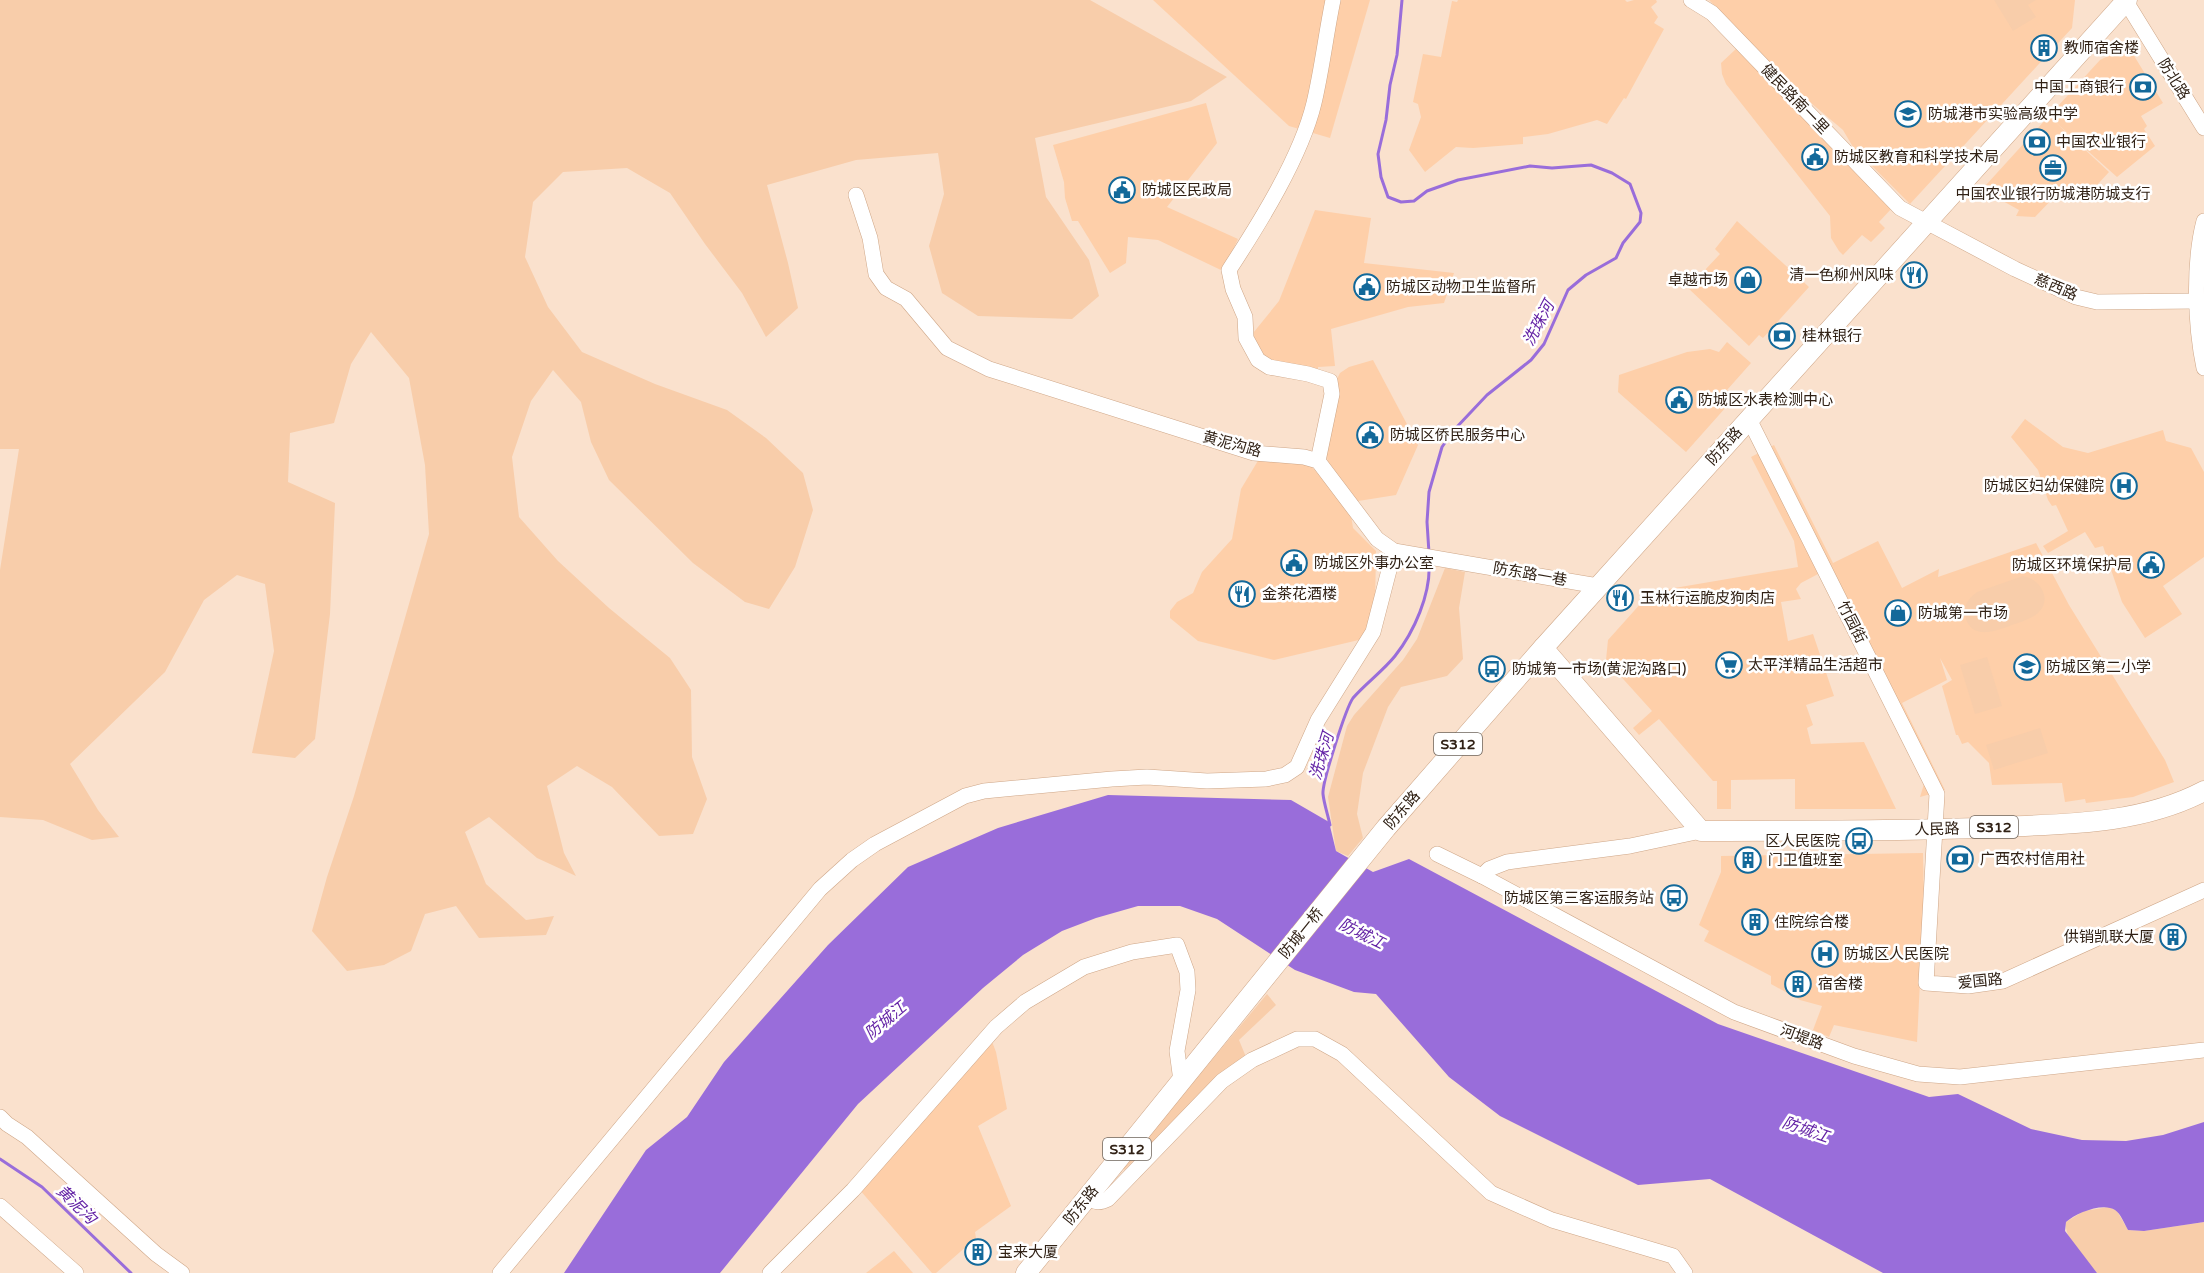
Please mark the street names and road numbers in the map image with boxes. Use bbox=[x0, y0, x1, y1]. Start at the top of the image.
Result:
street label: 防北路 bbox=[2154, 55, 2194, 103]
street label: 健民路南一里 bbox=[1757, 60, 1833, 138]
street label: 慈西路 bbox=[2032, 270, 2080, 304]
street label: 防东路 bbox=[1702, 423, 1746, 469]
street label: 黄泥沟路 bbox=[1201, 428, 1263, 460]
street label: 防东路一巷 bbox=[1491, 559, 1569, 589]
street label: 竹园街 bbox=[1834, 598, 1870, 646]
road number: S312 bbox=[1434, 733, 1482, 755]
street label: 防东路 bbox=[1380, 787, 1424, 833]
road number: S312 bbox=[1970, 816, 2018, 838]
street label: 人民路 bbox=[1914, 820, 1960, 838]
street label: 防城一桥 bbox=[1275, 904, 1327, 962]
street label: 爱国路 bbox=[1957, 970, 2003, 992]
street label: 河堤路 bbox=[1778, 1021, 1826, 1053]
road number: S312 bbox=[1103, 1138, 1151, 1160]
street label: 防东路 bbox=[1060, 1182, 1102, 1228]

